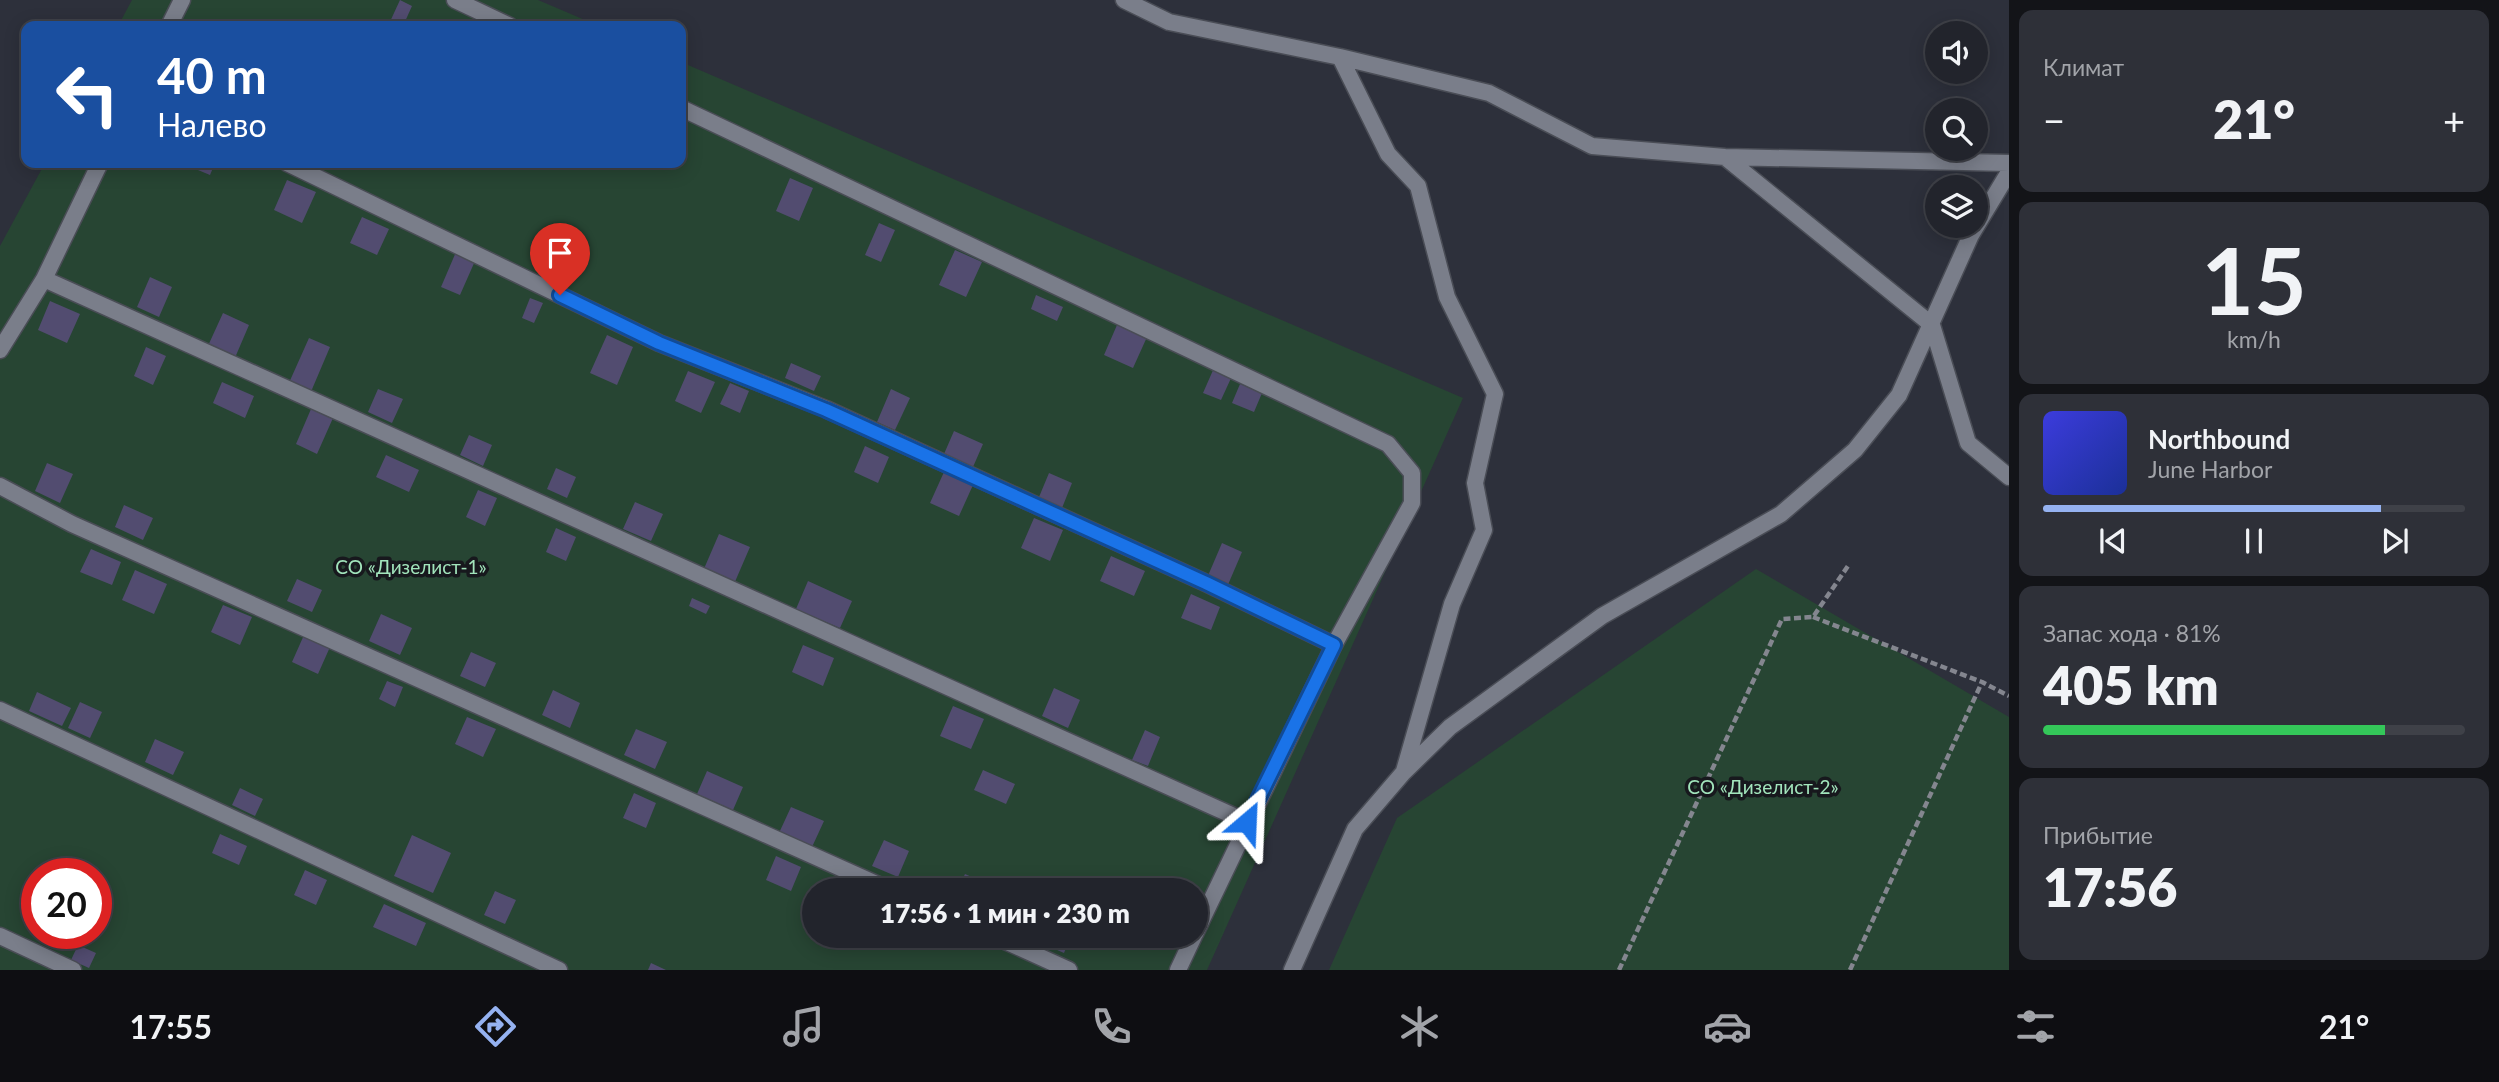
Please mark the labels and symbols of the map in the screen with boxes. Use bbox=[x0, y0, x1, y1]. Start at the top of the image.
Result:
pin bbox=[530, 223, 590, 295]
park label: СО «Дизелист-1» bbox=[335, 555, 487, 578]
park label: СО «Дизелист-2» bbox=[1687, 775, 1839, 798]
position arrow bbox=[1210, 785, 1284, 859]
speed limit sign: 20 bbox=[21, 858, 112, 949]

